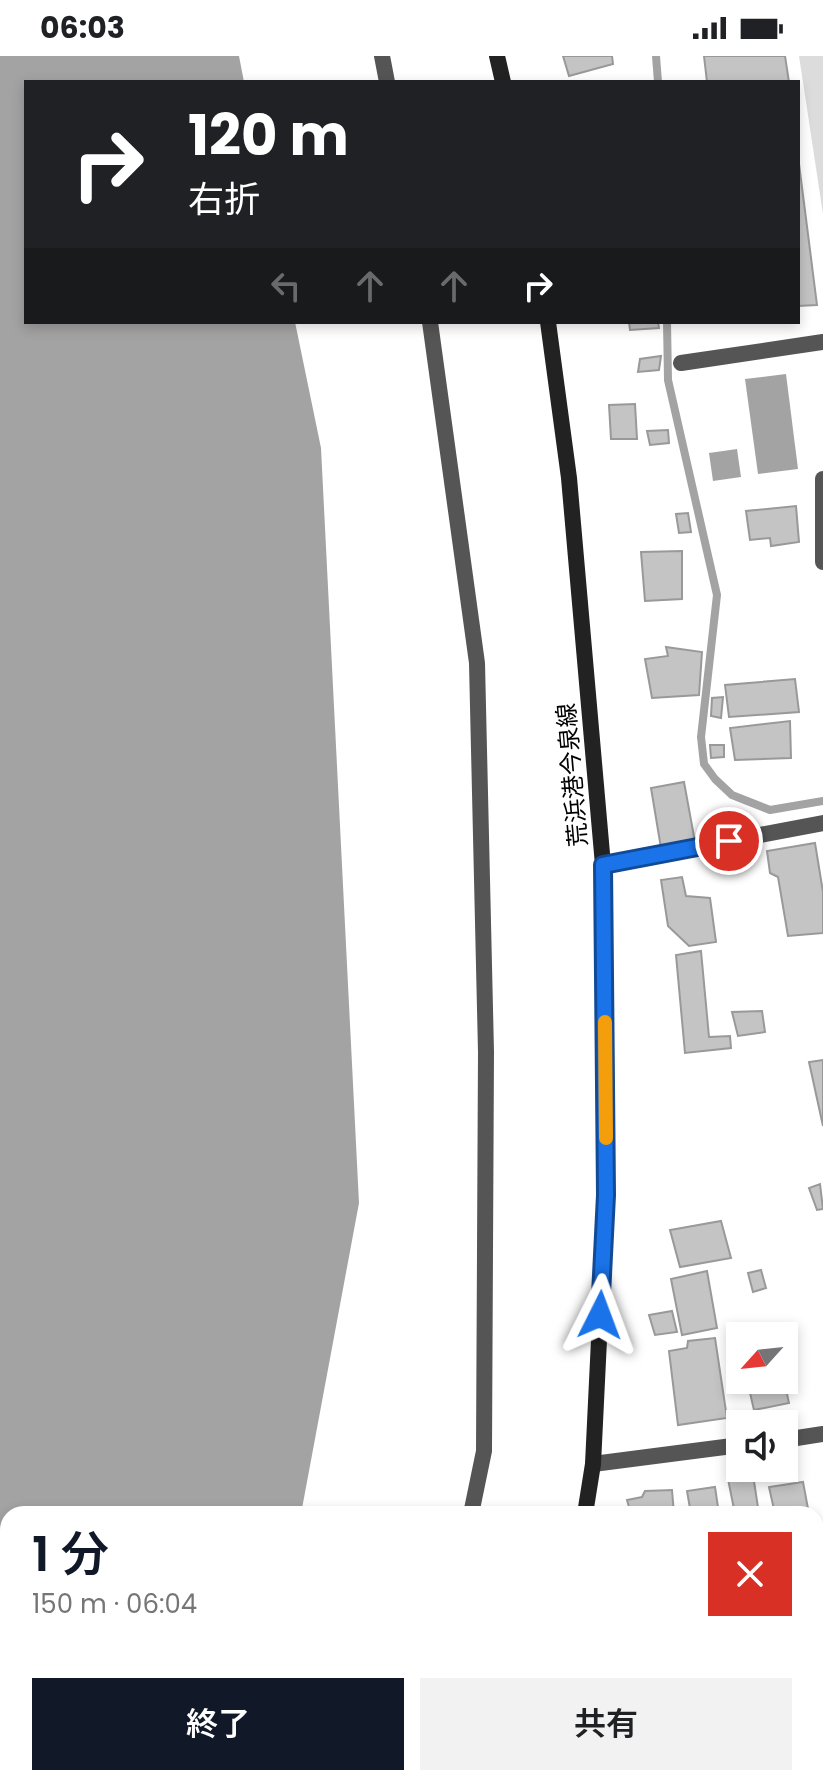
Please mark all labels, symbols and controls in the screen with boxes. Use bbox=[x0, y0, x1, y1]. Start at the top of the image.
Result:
text: 06:03 bbox=[40, 6, 125, 49]
text: 120 m bbox=[188, 96, 349, 175]
icon: right bbox=[56, 112, 160, 216]
text: 右折 bbox=[188, 174, 260, 225]
icon: left bbox=[264, 264, 308, 308]
icon: ahead bbox=[348, 264, 392, 308]
icon: ahead bbox=[432, 264, 476, 308]
icon: right bbox=[516, 264, 560, 308]
street label: 荒浜港今泉線 bbox=[549, 702, 595, 848]
pin bbox=[695, 807, 763, 875]
icon: arrive bbox=[707, 819, 751, 863]
position arrow bbox=[558, 1273, 642, 1357]
north arrow bbox=[726, 1322, 798, 1394]
map controls bbox=[726, 1322, 798, 1482]
button: sound bbox=[726, 1410, 798, 1482]
text: 1 分 bbox=[32, 1521, 109, 1588]
button: close bbox=[708, 1532, 792, 1616]
text: 150 m · 06:04 bbox=[32, 1586, 197, 1622]
button: 終了 bbox=[32, 1678, 404, 1770]
button: 共有 bbox=[420, 1678, 792, 1770]

